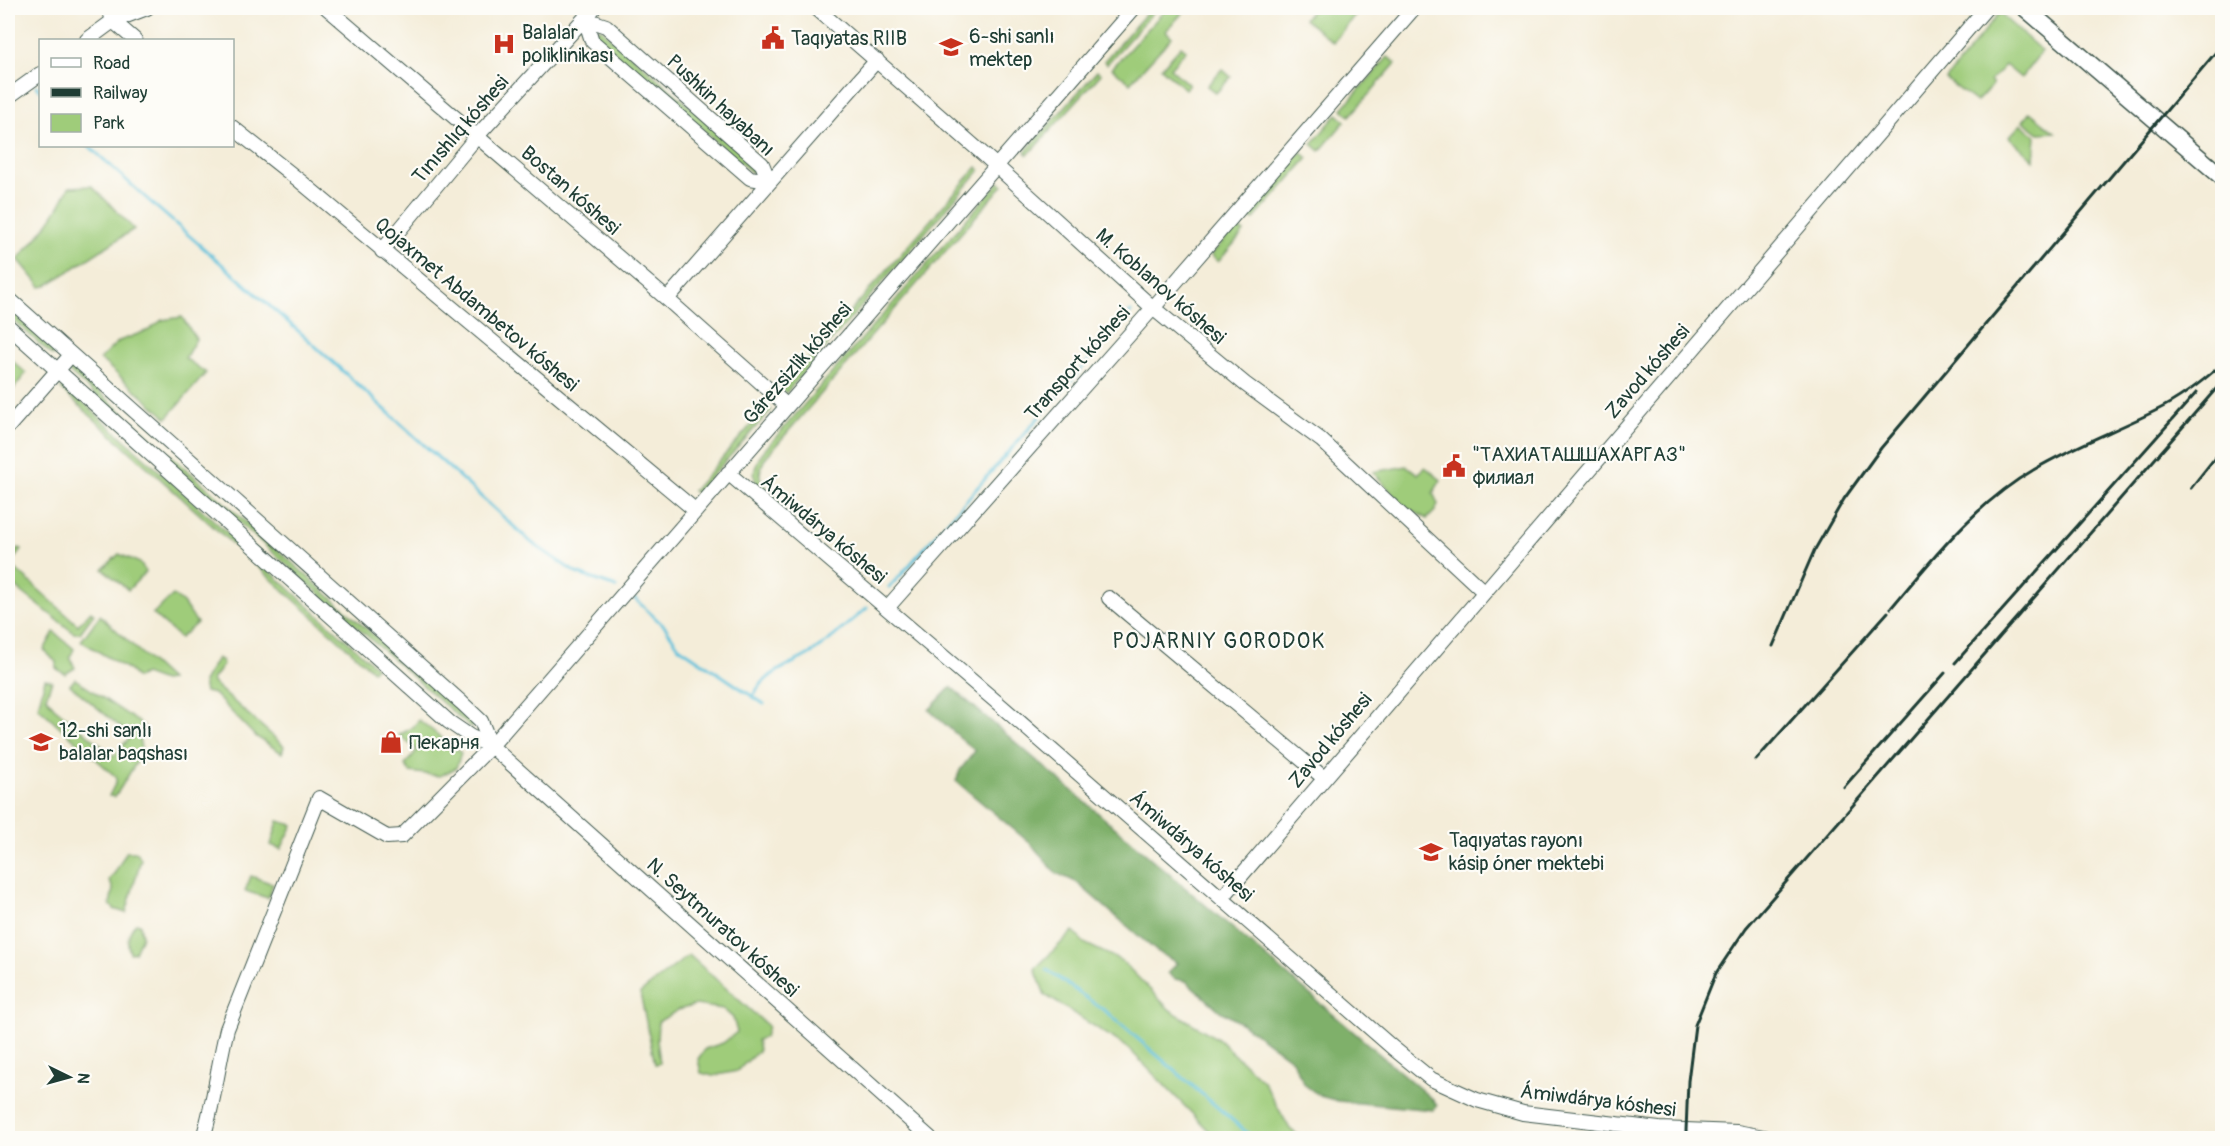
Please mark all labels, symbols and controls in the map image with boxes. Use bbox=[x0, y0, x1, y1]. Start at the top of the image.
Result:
place label: Balalar poliklinikası bbox=[522, 20, 614, 68]
place label: 6-shi sanlı mektep bbox=[969, 24, 1055, 72]
public building icon: Taqıyatas RIIB bbox=[760, 25, 786, 51]
place label: Taqıyatas RIIB bbox=[791, 26, 907, 51]
hospital icon: Balalar poliklinikası bbox=[491, 31, 517, 57]
school or university icon: 6-shi sanlı mektep bbox=[938, 34, 964, 60]
legend bbox=[39, 39, 234, 147]
street label: Pushkin hayabanı bbox=[661, 49, 780, 162]
text: Road bbox=[93, 52, 130, 75]
street label: Tınıshlıq kóshesi bbox=[407, 70, 514, 189]
text: Railway bbox=[93, 82, 148, 105]
text: Park bbox=[93, 112, 125, 135]
street label: Bostan kóshesi bbox=[516, 140, 625, 240]
street label: Qojaxmet Abdambetov kóshesi bbox=[370, 212, 584, 397]
street label: M. Koblanov kóshesi bbox=[1090, 223, 1231, 350]
street label: Gárezsizlik kóshesi bbox=[738, 297, 857, 429]
street label: Transport kóshesi bbox=[1019, 301, 1135, 426]
street label: Zavod kóshesi bbox=[1600, 319, 1695, 424]
place label: "ТАХИАТАШШАХАРГАЗ" филиал bbox=[1472, 442, 1686, 490]
public building icon: "ТАХИАТАШШАХАРГАЗ" филиал bbox=[1441, 453, 1467, 479]
street label: Ámiwdárya kóshesi bbox=[756, 469, 892, 589]
district label: POJARNIY GORODOK bbox=[1112, 628, 1326, 655]
street label: Zavod kóshesi bbox=[1283, 688, 1378, 793]
place label: 12-shi sanlı balalar baqshası bbox=[59, 718, 188, 766]
school or university icon: 12-shi sanlı balalar baqshası bbox=[28, 729, 54, 755]
shop icon: Пекарня bbox=[378, 729, 404, 755]
place label: Пекарня bbox=[409, 730, 479, 755]
street label: Ámiwdárya kóshesi bbox=[1124, 786, 1259, 907]
place label: Taqıyatas rayonı kásip óner mektebi bbox=[1449, 828, 1604, 876]
school or university icon: Taqıyatas rayonı kásip óner mektebi bbox=[1418, 839, 1444, 865]
street label: N. Seytmuratov kóshesi bbox=[641, 852, 804, 1002]
north arrow bbox=[39, 1047, 99, 1107]
text: N bbox=[72, 1072, 93, 1085]
street label: Ámiwdárya kóshesi bbox=[1519, 1079, 1677, 1122]

